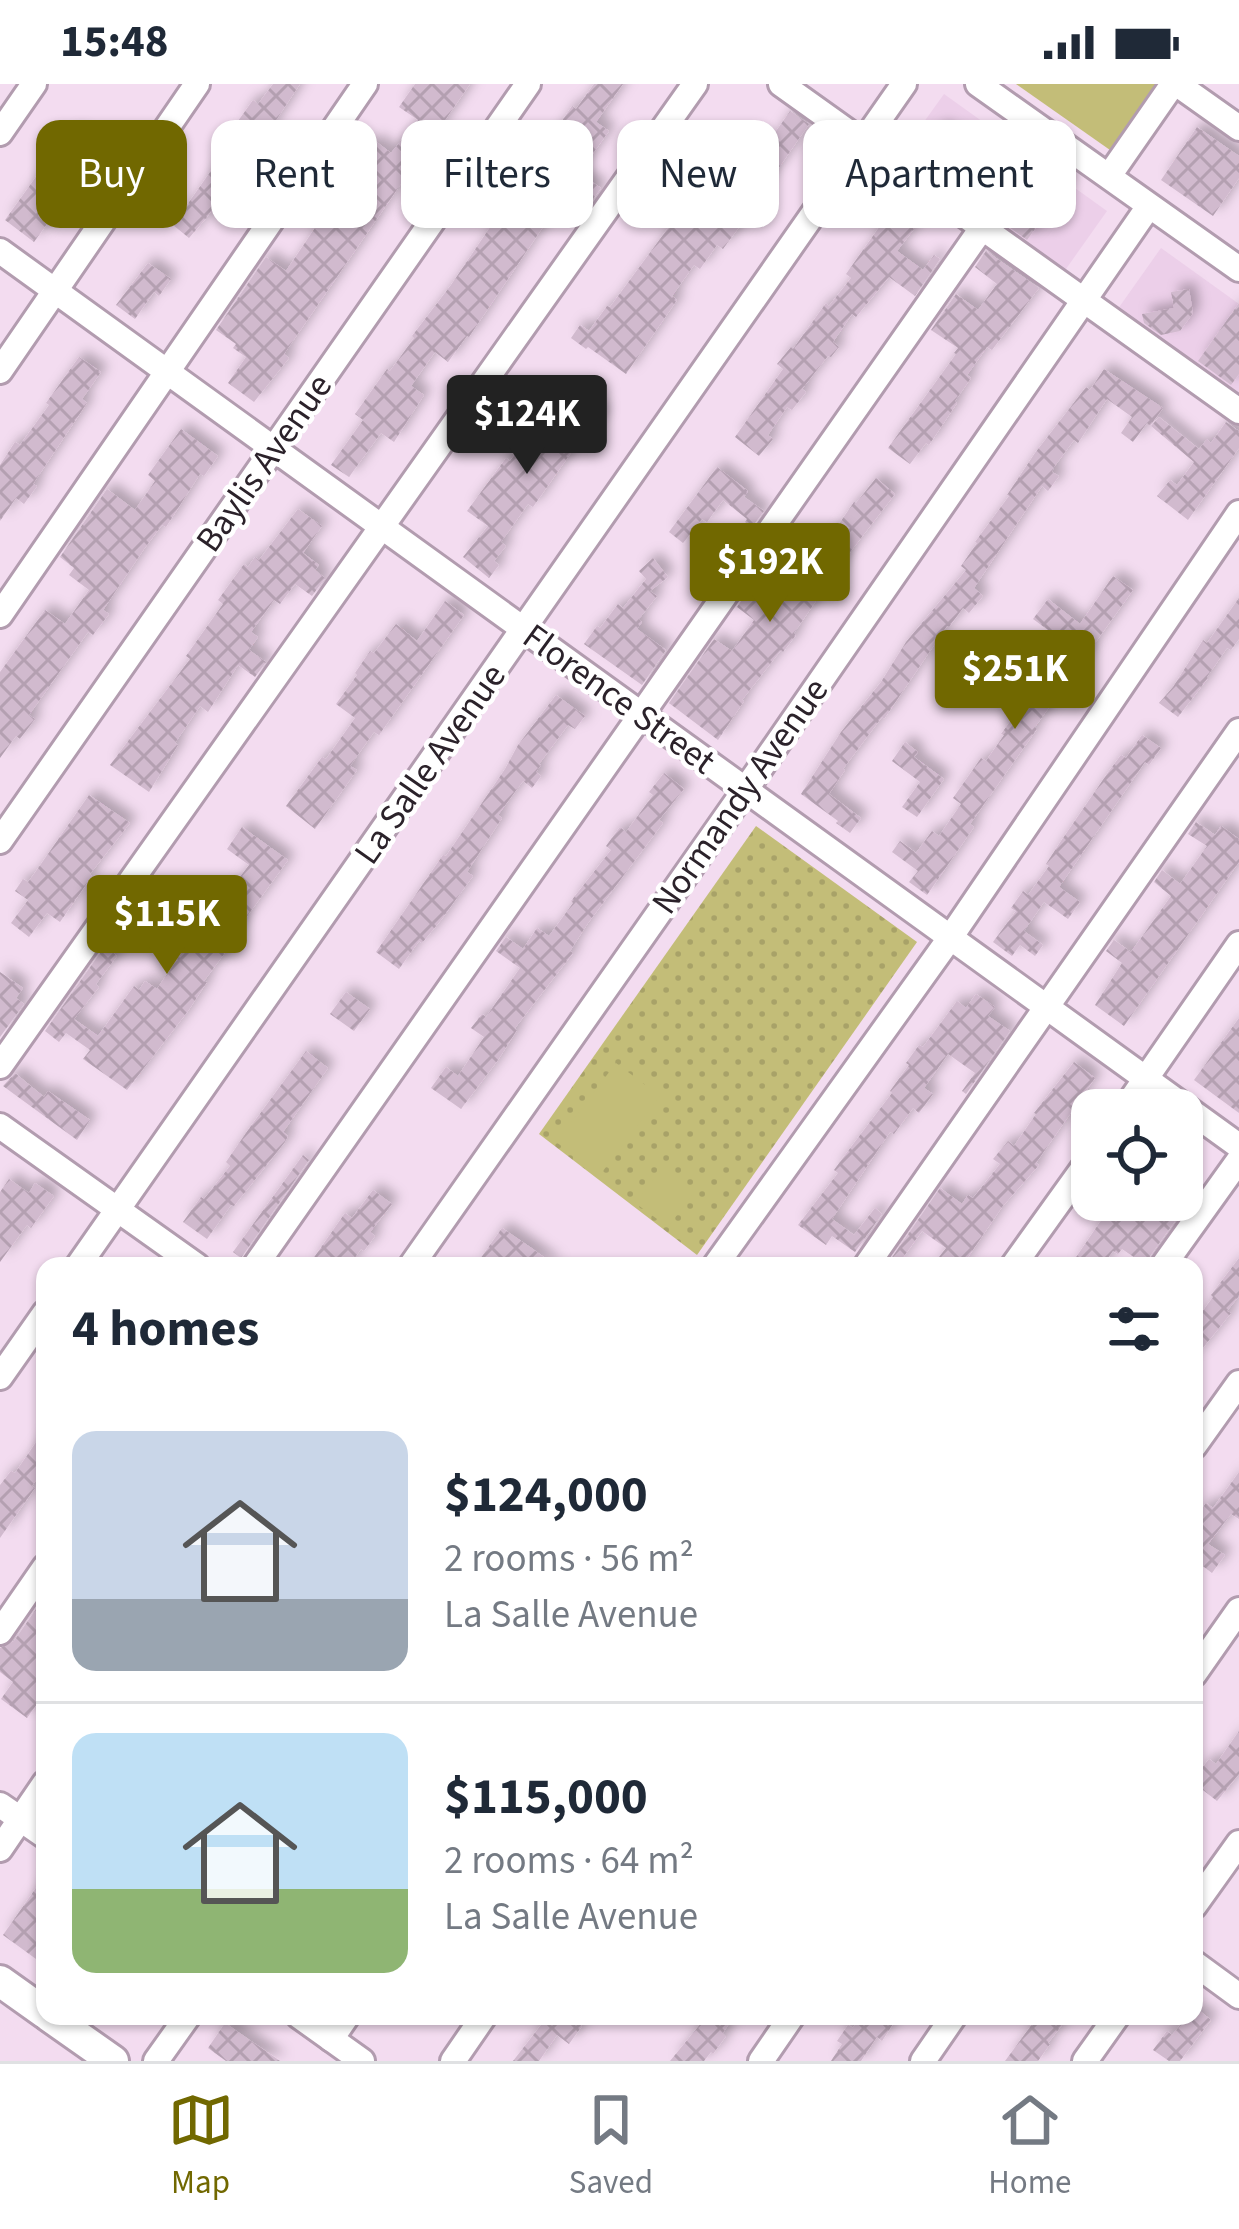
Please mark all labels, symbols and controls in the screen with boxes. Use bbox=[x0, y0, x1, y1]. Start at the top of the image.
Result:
text: 15:48 bbox=[60, 10, 169, 74]
chip: Buy bbox=[36, 120, 187, 228]
chip: Rent bbox=[211, 120, 377, 228]
chip: Filters bbox=[401, 120, 593, 228]
chip: New bbox=[617, 120, 779, 228]
chip: Apartment bbox=[803, 120, 1076, 228]
street label: Baylis Avenue bbox=[184, 363, 344, 563]
pin: $124K bbox=[443, 375, 611, 477]
text: $124K bbox=[474, 386, 580, 442]
pin: $192K bbox=[686, 523, 854, 625]
text: $192K bbox=[717, 534, 823, 590]
street label: Florence Street bbox=[512, 612, 726, 786]
pin: $251K bbox=[931, 630, 1099, 732]
text: $251K bbox=[962, 641, 1068, 697]
street label: La Salle Avenue bbox=[342, 653, 518, 875]
street label: Normandy Avenue bbox=[639, 668, 841, 924]
pin: $115K bbox=[83, 875, 251, 977]
text: $115K bbox=[114, 886, 220, 942]
map controls bbox=[1071, 1089, 1203, 1221]
button: locate bbox=[1071, 1089, 1203, 1221]
text: 4 homes bbox=[72, 1293, 259, 1365]
icon: filters bbox=[1101, 1296, 1167, 1362]
text: $124,000 bbox=[444, 1459, 648, 1531]
icon: home bbox=[168, 1479, 312, 1623]
text: 2 rooms · 56 m² bbox=[444, 1531, 694, 1587]
text: La Salle Avenue bbox=[444, 1587, 698, 1643]
text: $115,000 bbox=[444, 1761, 648, 1833]
icon: home bbox=[168, 1781, 312, 1925]
text: 2 rooms · 64 m² bbox=[444, 1833, 694, 1889]
text: La Salle Avenue bbox=[444, 1889, 698, 1945]
tab: Map bbox=[168, 2087, 234, 2206]
tab: Saved bbox=[569, 2087, 653, 2206]
tab: Home bbox=[988, 2087, 1071, 2206]

